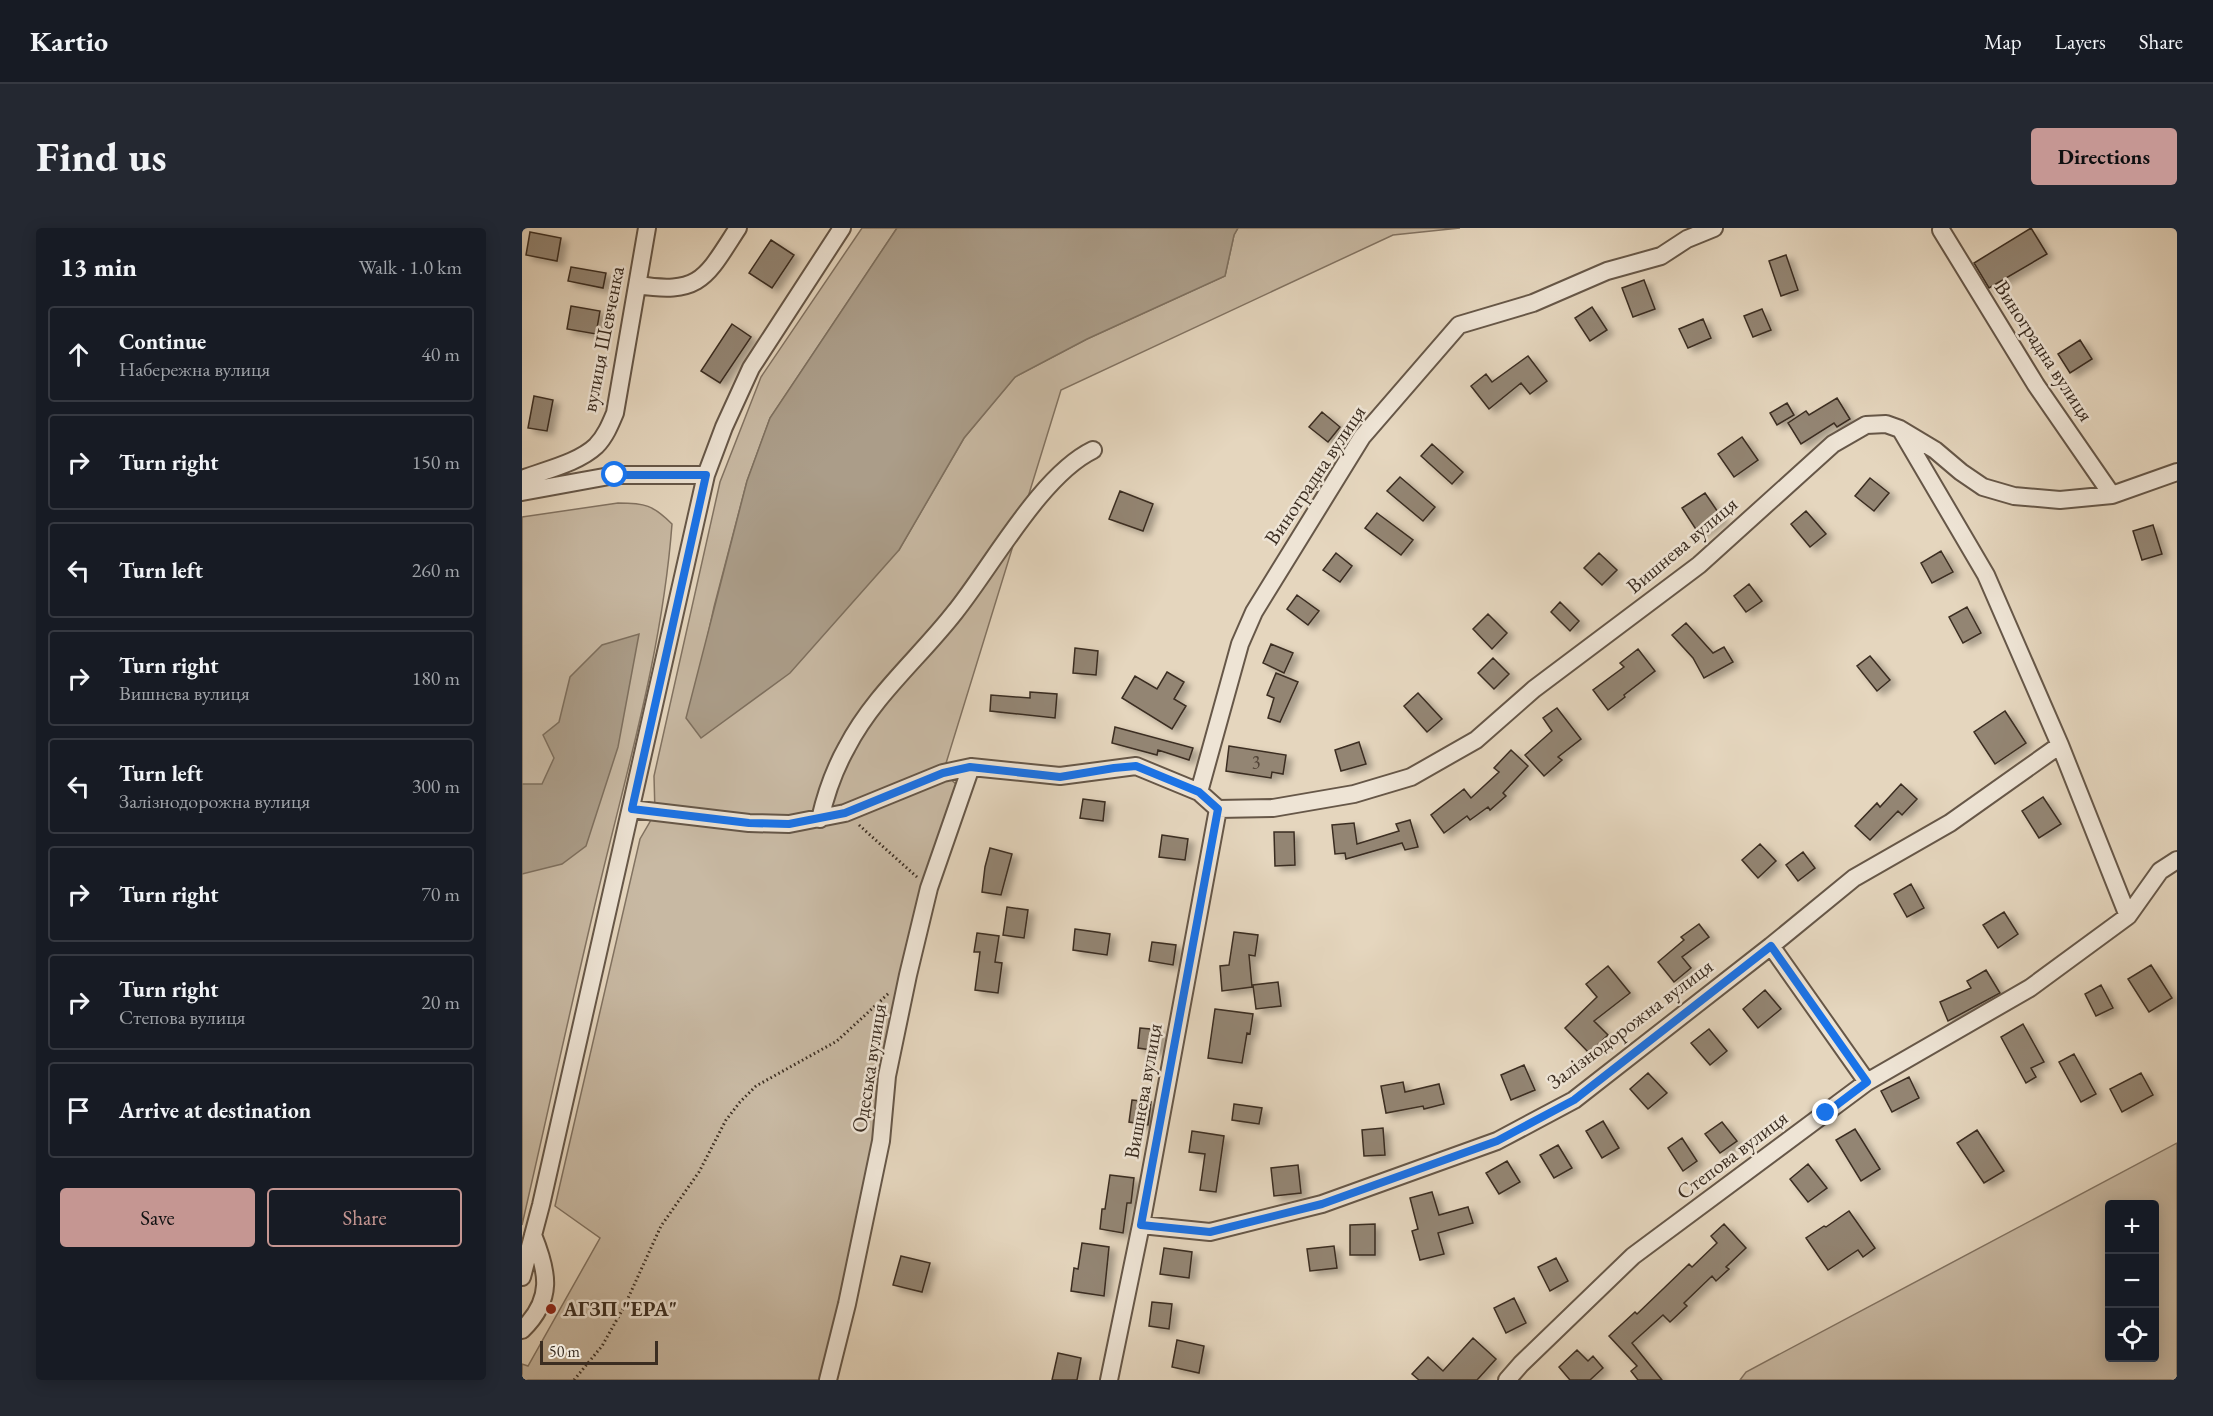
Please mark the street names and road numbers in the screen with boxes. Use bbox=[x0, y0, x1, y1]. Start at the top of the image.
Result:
street label: вулиця Шевченка bbox=[575, 263, 630, 414]
street label: Виноградна вулиця bbox=[1989, 275, 2100, 426]
street label: Виноградна вулиця bbox=[1258, 400, 1371, 550]
street label: Вишнева вулиця bbox=[1620, 490, 1743, 599]
street label: Залізнодорожна вулиця bbox=[1541, 952, 1718, 1095]
street label: Одеська вулиця bbox=[845, 1001, 892, 1134]
street label: Вишнева вулиця bbox=[1117, 1021, 1168, 1161]
street label: Степова вулиця bbox=[1671, 1104, 1793, 1205]

